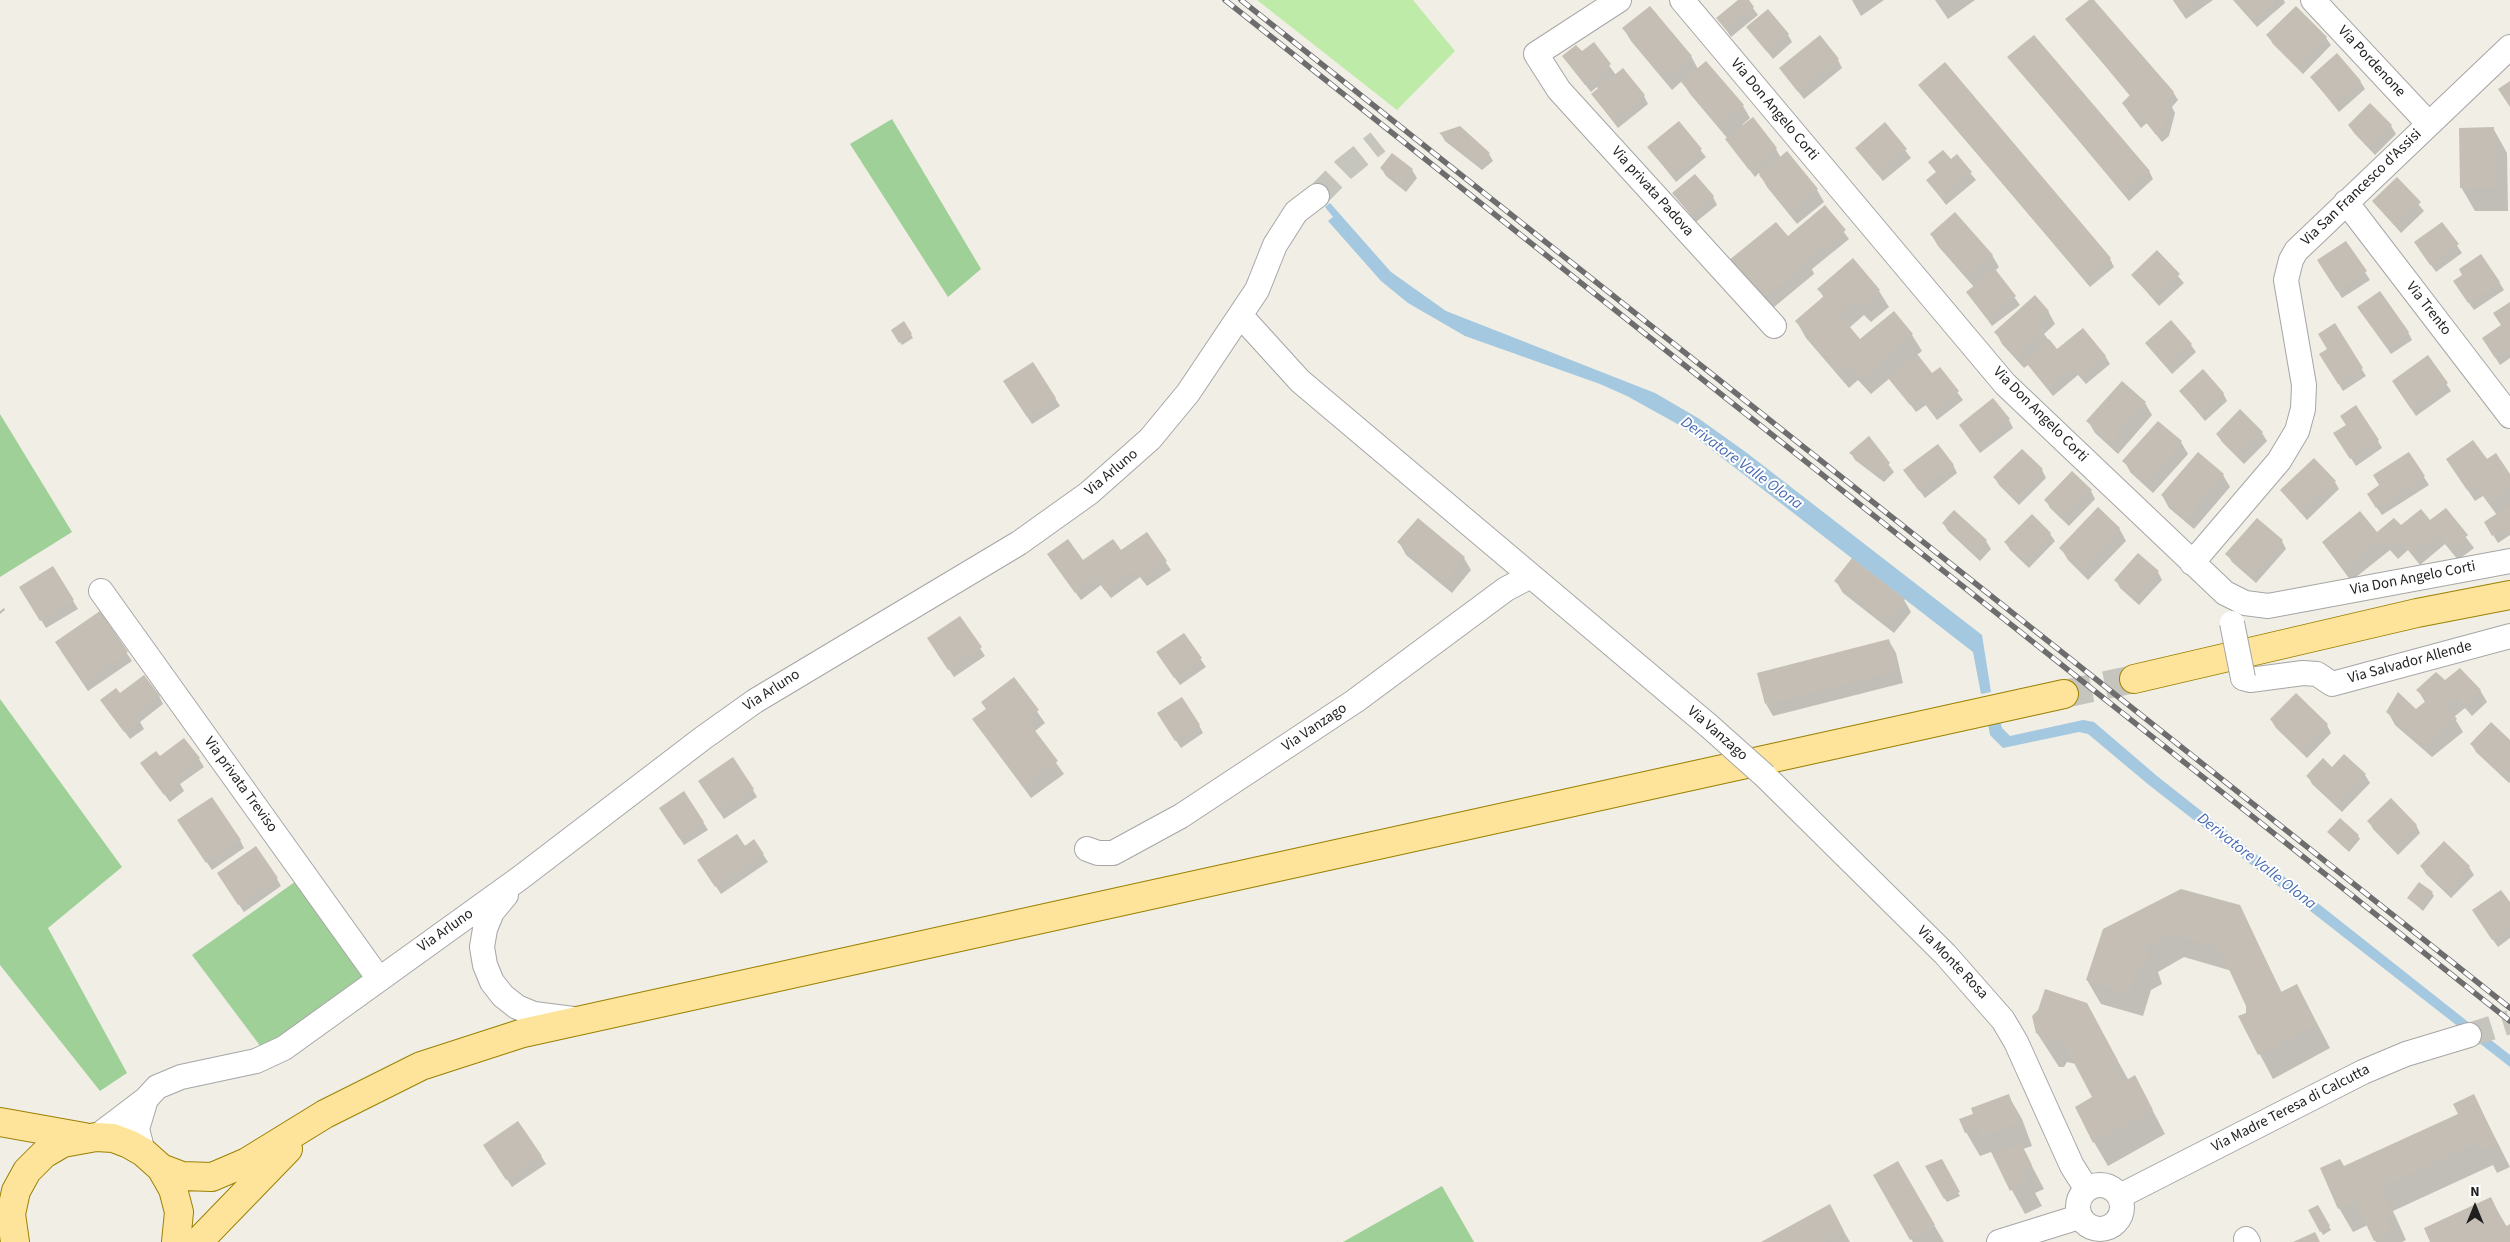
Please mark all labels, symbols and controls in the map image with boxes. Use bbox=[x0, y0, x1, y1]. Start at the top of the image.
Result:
street label: Via Pordenone bbox=[2333, 23, 2409, 101]
street label: Via Don Angelo Corti bbox=[1726, 55, 1822, 165]
street label: Via San Francesco d'Assisi bbox=[2298, 126, 2426, 250]
street label: Via privata Padova bbox=[1607, 143, 1697, 241]
street label: Via Trento bbox=[2402, 279, 2454, 339]
street label: Via Don Angelo Corti bbox=[1989, 364, 2091, 466]
water label: Derivatore Valle Olona bbox=[1676, 413, 1806, 515]
street label: Via Arluno bbox=[1082, 446, 1142, 500]
street label: Via Don Angelo Corti bbox=[2349, 558, 2477, 600]
street label: Via Salvador Allende bbox=[2346, 638, 2474, 688]
street label: Via Arluno bbox=[740, 666, 804, 716]
street label: Via Vanzago bbox=[1279, 700, 1351, 756]
street label: Via Vanzago bbox=[1683, 703, 1751, 765]
street label: Via privata Treviso bbox=[199, 734, 281, 836]
water label: Derivatore Valle Olona bbox=[2193, 810, 2319, 914]
street label: Via Arluno bbox=[415, 905, 477, 957]
street label: Via Monte Rosa bbox=[1913, 923, 1991, 1003]
street label: Via Madre Teresa di Calcutta bbox=[2209, 1061, 2373, 1157]
north arrow bbox=[2450, 1182, 2500, 1232]
text: N bbox=[2470, 1182, 2480, 1202]

